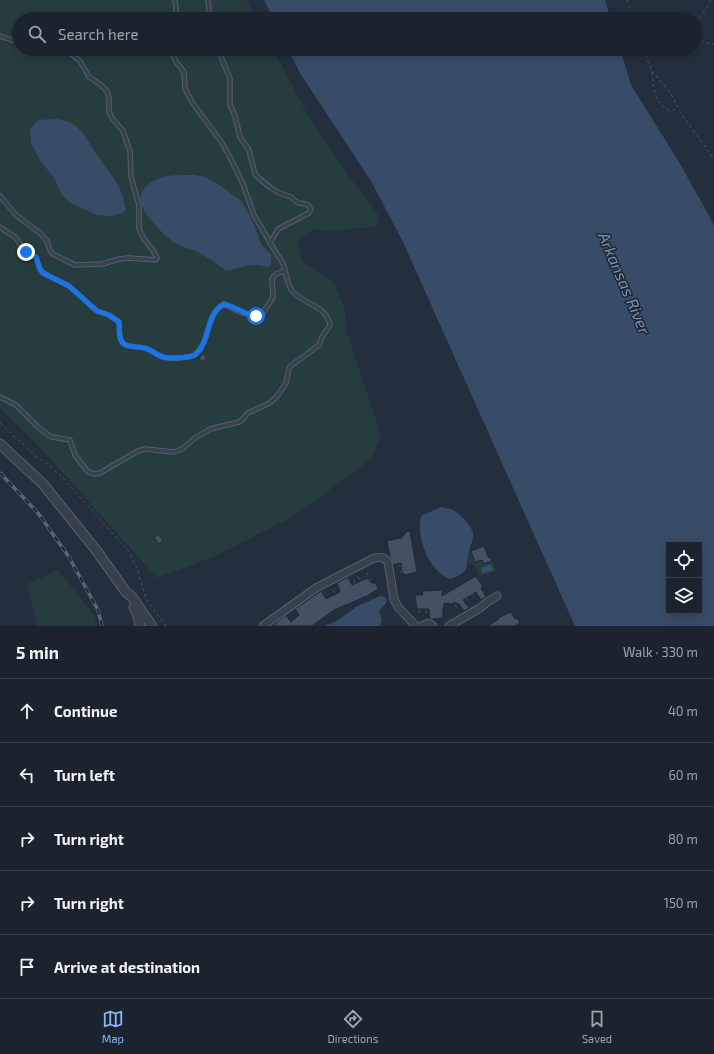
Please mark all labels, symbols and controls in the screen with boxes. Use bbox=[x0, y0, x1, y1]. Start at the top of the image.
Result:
search box bbox=[12, 12, 702, 56]
icon: search bbox=[26, 23, 48, 45]
text: Search here bbox=[58, 25, 139, 43]
water label: Arkansas River bbox=[595, 228, 655, 338]
route end bbox=[17, 243, 35, 261]
route start bbox=[247, 307, 265, 325]
map controls bbox=[666, 542, 702, 614]
button: locate bbox=[666, 542, 702, 578]
button: layers bbox=[666, 578, 702, 614]
text: 5 min bbox=[16, 642, 59, 662]
text: Walk · 330 m bbox=[623, 644, 698, 660]
icon: ahead bbox=[16, 700, 38, 722]
text: Continue bbox=[54, 702, 117, 720]
text: 40 m bbox=[668, 703, 698, 719]
icon: left bbox=[16, 764, 38, 786]
text: Turn left bbox=[54, 766, 115, 784]
text: 60 m bbox=[668, 767, 698, 783]
icon: right bbox=[16, 828, 38, 850]
text: Turn right bbox=[54, 830, 124, 848]
text: 80 m bbox=[668, 831, 698, 847]
icon: right bbox=[16, 892, 38, 914]
text: Turn right bbox=[54, 894, 124, 912]
text: 150 m bbox=[664, 895, 698, 911]
icon: arrive bbox=[16, 956, 38, 978]
text: Arrive at destination bbox=[54, 958, 200, 976]
tab: Map bbox=[102, 1008, 124, 1045]
tab: Directions bbox=[328, 1008, 378, 1045]
tab: Saved bbox=[582, 1008, 612, 1045]

